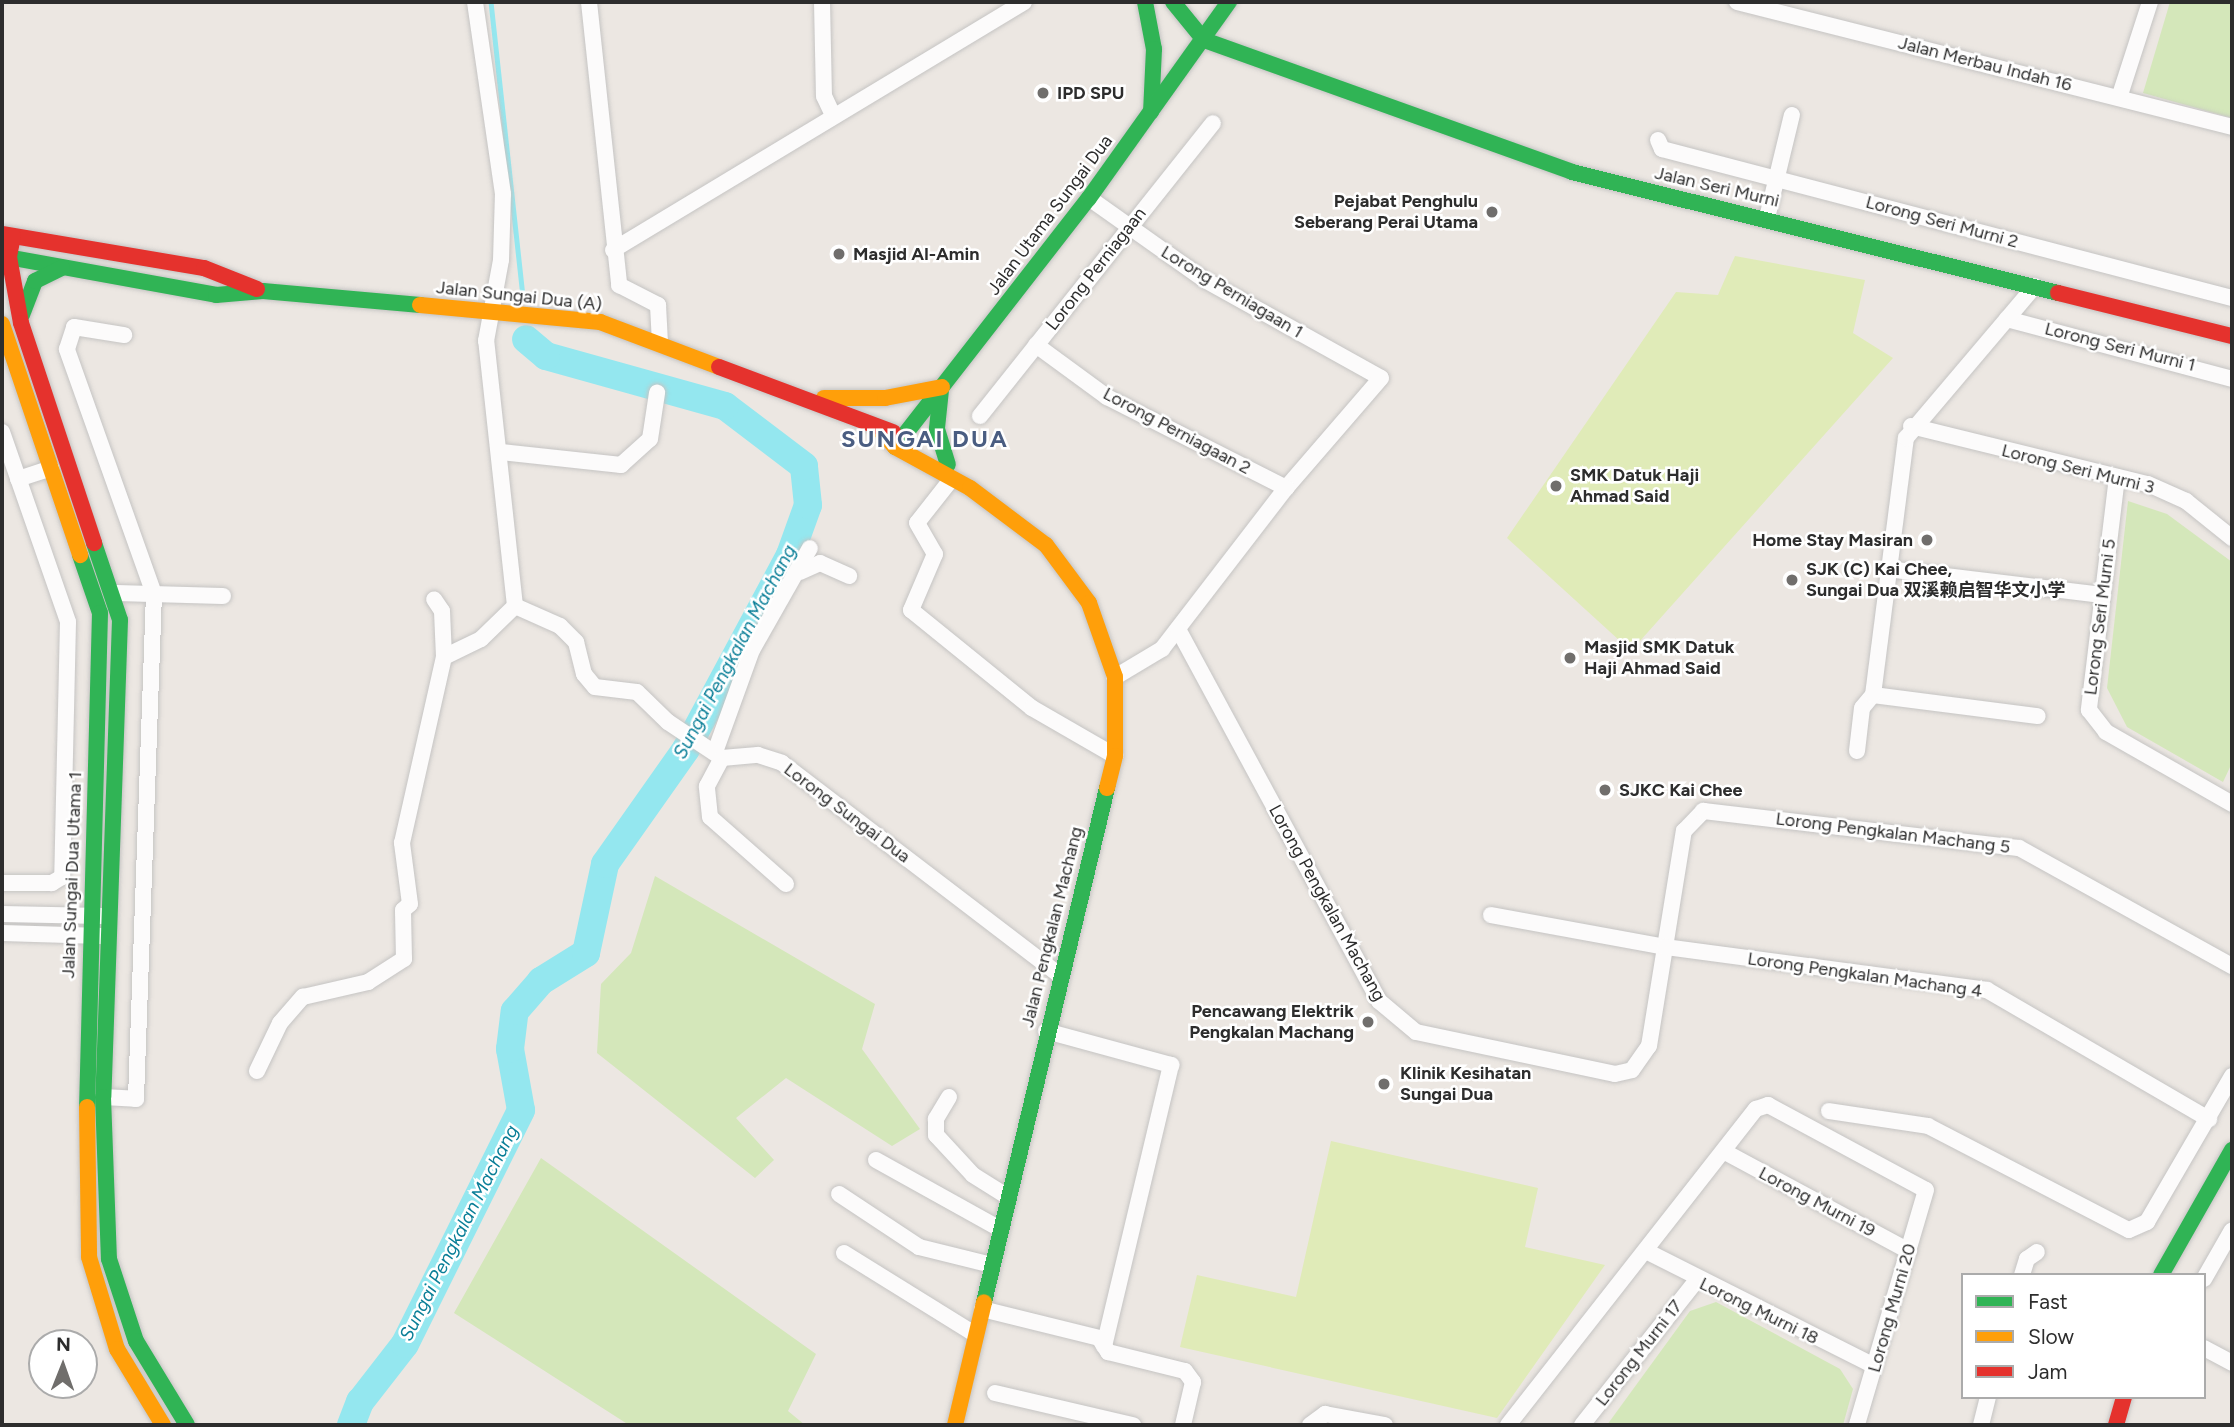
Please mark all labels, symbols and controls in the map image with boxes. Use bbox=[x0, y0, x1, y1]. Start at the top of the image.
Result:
street label: Jalan Merbau Indah 16 bbox=[1896, 32, 2074, 96]
place label: IPD SPU bbox=[1057, 82, 1124, 104]
marker: IPD SPU bbox=[1035, 85, 1051, 101]
street label: Jalan Utama Sungai Dua bbox=[983, 131, 1117, 299]
street label: Jalan Seri Murni bbox=[1653, 162, 1781, 212]
place label: Pejabat Penghulu Seberang Perai Utama bbox=[1294, 191, 1478, 234]
street label: Lorong Seri Murni 2 bbox=[1863, 191, 2021, 253]
street label: Lorong Perniagaan bbox=[1041, 203, 1151, 335]
marker: Pejabat Penghulu Seberang Perai Utama bbox=[1484, 204, 1500, 220]
street label: Lorong Perniagaan 1 bbox=[1157, 241, 1307, 343]
place label: Masjid Al-Amin bbox=[853, 243, 979, 265]
marker: Masjid Al-Amin bbox=[831, 246, 847, 262]
street label: Jalan Sungai Dua (A) bbox=[435, 277, 603, 315]
street label: Lorong Seri Murni 1 bbox=[2042, 318, 2198, 376]
street label: Lorong Perniagaan 2 bbox=[1099, 383, 1255, 479]
district label: SUNGAI DUA bbox=[842, 425, 1008, 453]
street label: Lorong Seri Murni 3 bbox=[1999, 440, 2157, 498]
place label: SMK Datuk Haji Ahmad Said bbox=[1570, 465, 1699, 508]
marker: SMK Datuk Haji Ahmad Said bbox=[1548, 478, 1564, 494]
place label: Home Stay Masiran bbox=[1752, 529, 1913, 551]
marker: Home Stay Masiran bbox=[1919, 532, 1935, 548]
street label: Lorong Seri Murni 5 bbox=[2080, 538, 2120, 696]
water label: Sungai Pengkalan Machang bbox=[669, 541, 801, 763]
place label: SJK (C) Kai Chee, Sungai Dua 双溪赖启智华文小学 bbox=[1806, 559, 2065, 602]
marker: SJK (C) Kai Chee, Sungai Dua 双溪赖启智华文小学 bbox=[1784, 572, 1800, 588]
place label: Masjid SMK Datuk Haji Ahmad Said bbox=[1584, 637, 1734, 680]
marker: Masjid SMK Datuk Haji Ahmad Said bbox=[1562, 650, 1578, 666]
street label: Lorong Sungai Dua bbox=[780, 758, 914, 868]
street label: Jalan Sungai Dua Utama 1 bbox=[58, 771, 86, 979]
place label: SJKC Kai Chee bbox=[1619, 779, 1742, 801]
marker: SJKC Kai Chee bbox=[1597, 782, 1613, 798]
street label: Lorong Pengkalan Machang bbox=[1264, 801, 1390, 1005]
street label: Lorong Pengkalan Machang 5 bbox=[1774, 808, 2012, 858]
street label: Jalan Pengkalan Machang bbox=[1017, 824, 1087, 1030]
street label: Lorong Pengkalan Machang 4 bbox=[1746, 948, 1984, 1002]
place label: Pencawang Elektrik Pengkalan Machang bbox=[1189, 1001, 1354, 1044]
marker: Pencawang Elektrik Pengkalan Machang bbox=[1360, 1014, 1376, 1030]
place label: Klinik Kesihatan Sungai Dua bbox=[1400, 1063, 1531, 1106]
marker: Klinik Kesihatan Sungai Dua bbox=[1374, 1074, 1394, 1094]
water label: Sungai Pengkalan Machang bbox=[395, 1121, 523, 1345]
street label: Lorong Murni 19 bbox=[1755, 1162, 1879, 1242]
street label: Lorong Murni 20 bbox=[1863, 1241, 1921, 1375]
street label: Lorong Murni 18 bbox=[1696, 1273, 1822, 1349]
legend bbox=[1961, 1273, 2206, 1399]
text: Fast bbox=[2028, 1289, 2068, 1314]
street label: Lorong Murni 17 bbox=[1591, 1296, 1687, 1410]
text: Slow bbox=[2028, 1324, 2074, 1349]
north arrow bbox=[28, 1329, 98, 1399]
text: N bbox=[56, 1333, 71, 1356]
text: Jam bbox=[2028, 1359, 2067, 1384]

